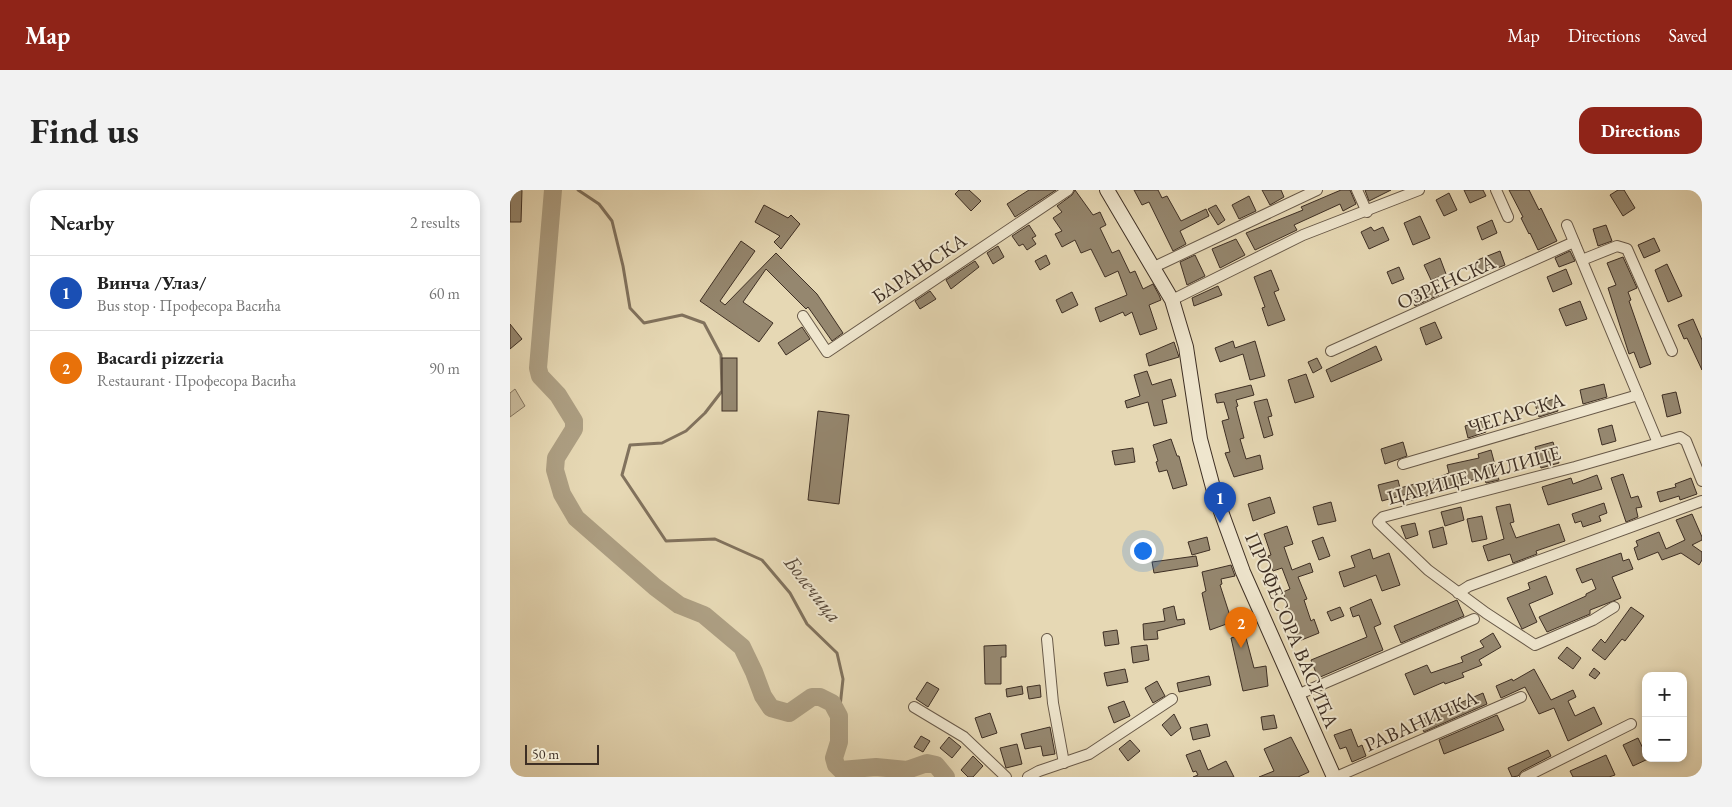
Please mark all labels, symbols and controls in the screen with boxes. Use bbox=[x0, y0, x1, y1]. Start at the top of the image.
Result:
text: Map bbox=[25, 20, 70, 51]
text: Map bbox=[1508, 24, 1540, 47]
text: Directions bbox=[1568, 24, 1640, 47]
text: Saved bbox=[1668, 24, 1707, 47]
button: Directions bbox=[1579, 107, 1702, 154]
text: Find us bbox=[30, 108, 139, 153]
text: Nearby bbox=[50, 209, 114, 236]
text: 2 results bbox=[410, 212, 460, 233]
street label: БАРАЊСКА bbox=[867, 227, 971, 309]
street label: ОЗРЕНСКА bbox=[1393, 249, 1499, 315]
text: Винча /Улаз/ bbox=[97, 270, 207, 295]
text: 1 bbox=[62, 283, 70, 304]
text: 60 m bbox=[429, 283, 460, 304]
text: Bus stop · Професора Васића bbox=[97, 295, 281, 316]
text: Bacardi pizzeria bbox=[97, 345, 224, 370]
text: 2 bbox=[62, 358, 70, 379]
text: 90 m bbox=[429, 358, 460, 379]
text: Restaurant · Професора Васића bbox=[97, 370, 296, 391]
street label: ЧЕГАРСКА bbox=[1465, 386, 1568, 440]
street label: ЦАРИЦЕ МИЛИЦЕ bbox=[1384, 439, 1564, 511]
pin: 1 bbox=[1204, 482, 1236, 523]
street label: ПРОФЕСОРА ВАСИЋА bbox=[1239, 528, 1345, 732]
your location bbox=[1130, 538, 1156, 564]
water label: Болечица bbox=[778, 549, 848, 628]
pin: 2 bbox=[1225, 607, 1257, 648]
map controls bbox=[1642, 672, 1687, 762]
button: + bbox=[1642, 672, 1687, 717]
street label: РАВАНИЧКА bbox=[1360, 684, 1482, 758]
button: − bbox=[1642, 717, 1687, 762]
scale bar bbox=[525, 742, 599, 765]
text: 50 m bbox=[532, 745, 559, 763]

